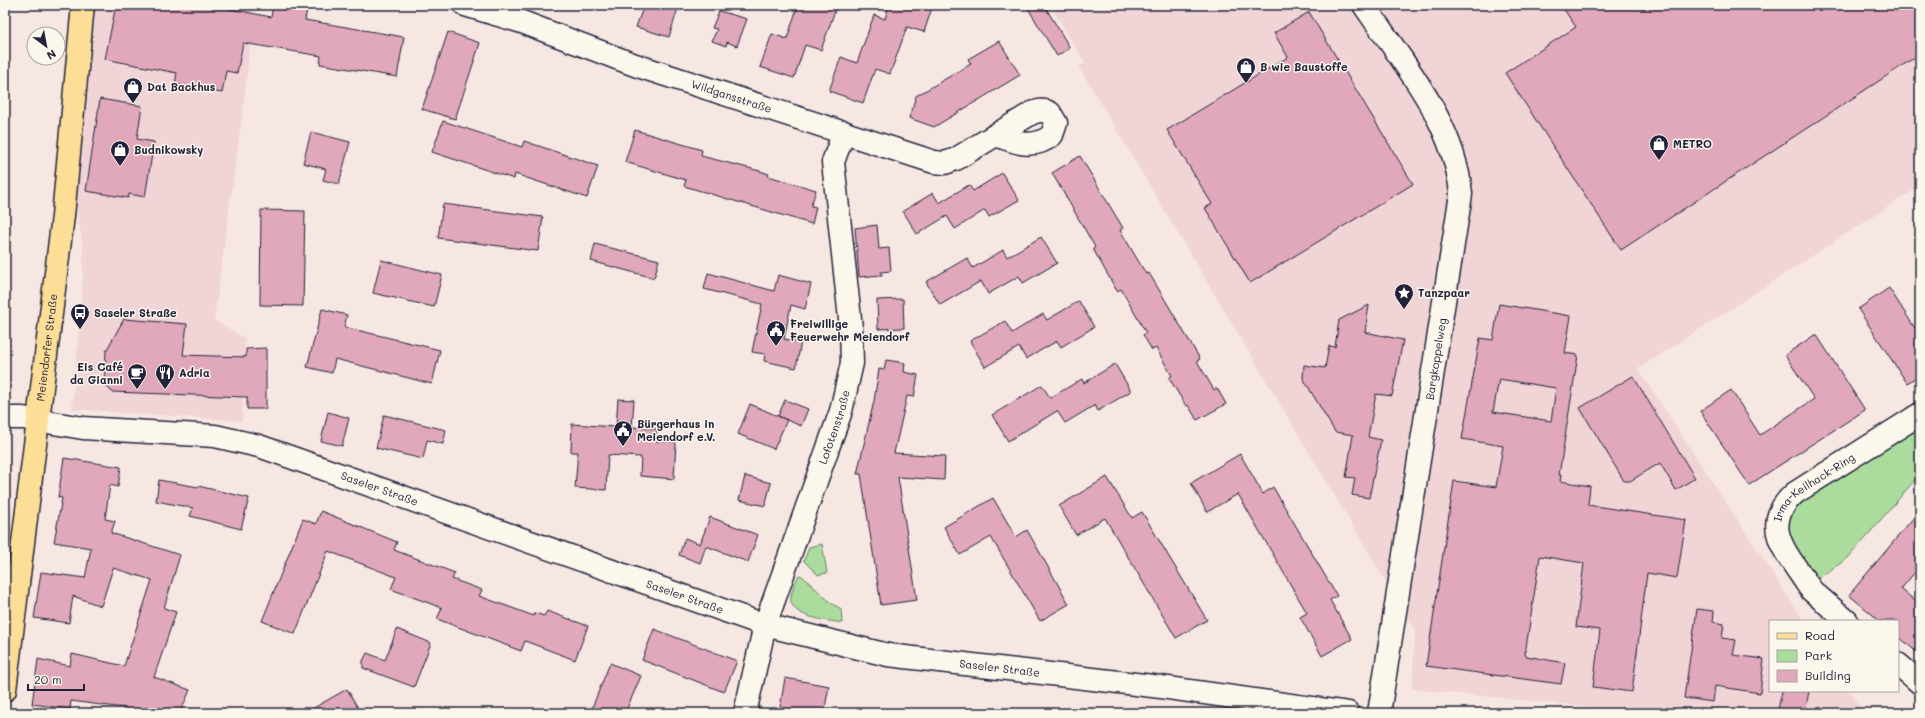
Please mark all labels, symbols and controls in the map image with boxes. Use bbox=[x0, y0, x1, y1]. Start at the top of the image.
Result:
north arrow bbox=[26, 26, 66, 66]
text: N bbox=[44, 46, 59, 63]
shop icon: B wie Baustoffe bbox=[1235, 56, 1257, 84]
place label: B wie Baustoffe bbox=[1260, 59, 1348, 74]
shop icon: Dat Backhus bbox=[122, 76, 144, 104]
street label: Wildgansstraße bbox=[690, 76, 774, 116]
place label: Dat Backhus bbox=[147, 79, 216, 94]
shop icon: METRO bbox=[1648, 133, 1670, 161]
place label: METRO bbox=[1673, 136, 1712, 151]
shop icon: Budnikowsky bbox=[109, 139, 131, 167]
place label: Budnikowsky bbox=[134, 142, 203, 157]
place icon: Tanzpaar bbox=[1393, 282, 1415, 310]
place label: Tanzpaar bbox=[1418, 285, 1470, 300]
street label: Meiendorfer Straße bbox=[32, 293, 60, 402]
bus stop icon: Saseler Straße bbox=[69, 302, 91, 330]
place label: Saseler Straße bbox=[94, 305, 177, 320]
place label: Freiwillige Feuerwehr Meiendorf bbox=[790, 316, 910, 344]
street label: Bargkoppelweg bbox=[1422, 317, 1449, 401]
public building icon: Freiwillige Feuerwehr Meiendorf bbox=[765, 319, 787, 347]
place label: Eis Café da Gianni bbox=[70, 359, 123, 387]
cafe icon: Eis Café da Gianni bbox=[126, 362, 148, 390]
restaurant icon: Adria bbox=[154, 362, 176, 390]
place label: Adria bbox=[179, 365, 210, 380]
street label: Lofotenstraße bbox=[815, 388, 853, 466]
place label: Bürgerhaus in Meiendorf e.V. bbox=[637, 416, 716, 444]
public building icon: Bürgerhaus in Meiendorf e.V. bbox=[612, 419, 634, 447]
street label: Irma-Keilhack-Ring bbox=[1769, 449, 1857, 523]
street label: Saseler Straße bbox=[339, 468, 421, 509]
street label: Saseler Straße bbox=[644, 576, 726, 617]
legend bbox=[1769, 620, 1899, 692]
text: Road bbox=[1805, 627, 1835, 643]
text: Park bbox=[1805, 647, 1832, 663]
street label: Saseler Straße bbox=[959, 655, 1041, 680]
scale bar bbox=[28, 666, 84, 692]
text: Building bbox=[1805, 667, 1851, 683]
text: 20 m bbox=[34, 671, 62, 687]

